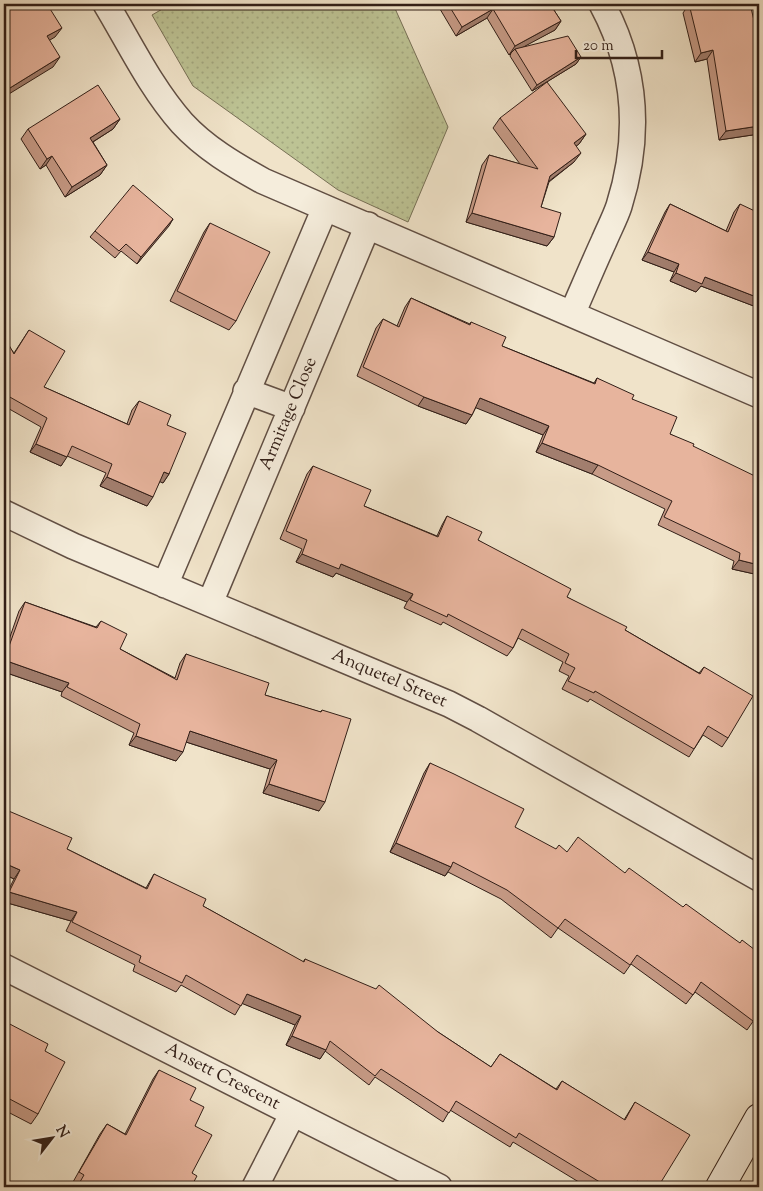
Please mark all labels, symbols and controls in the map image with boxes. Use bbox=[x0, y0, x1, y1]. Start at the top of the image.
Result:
scale bar bbox=[576, 28, 662, 60]
text: 20 m bbox=[583, 36, 614, 57]
street label: Armitage Close bbox=[253, 353, 325, 475]
street label: Anquetel Street bbox=[327, 643, 451, 715]
street label: Ansett Crescent bbox=[160, 1037, 284, 1117]
north arrow bbox=[28, 1114, 78, 1164]
text: N bbox=[50, 1122, 73, 1142]

